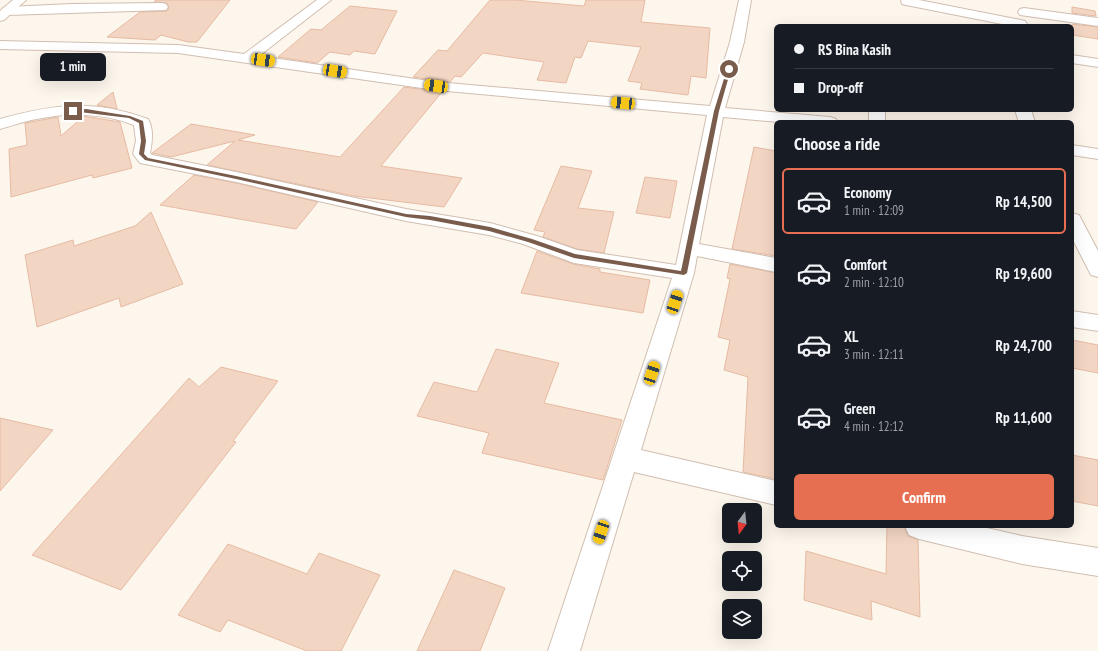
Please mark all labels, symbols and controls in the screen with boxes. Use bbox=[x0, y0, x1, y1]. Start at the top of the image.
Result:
text: RS Bina Kasih bbox=[818, 40, 891, 59]
car bbox=[250, 52, 276, 68]
callout: 1 min bbox=[40, 53, 106, 81]
text: 1 min bbox=[60, 58, 86, 75]
route start bbox=[720, 60, 738, 78]
car bbox=[322, 63, 348, 79]
car bbox=[423, 78, 449, 94]
text: Drop-off bbox=[818, 78, 863, 97]
car bbox=[611, 96, 635, 110]
route end bbox=[64, 102, 82, 120]
text: Choose a ride bbox=[794, 132, 880, 155]
icon: car bbox=[796, 183, 832, 219]
text: Economy bbox=[844, 183, 892, 202]
text: Rp 14,500 bbox=[996, 192, 1052, 211]
text: 1 min · 12:09 bbox=[844, 202, 904, 219]
icon: car bbox=[796, 255, 832, 291]
text: Comfort bbox=[844, 255, 887, 274]
text: Rp 19,600 bbox=[996, 264, 1052, 283]
text: 2 min · 12:10 bbox=[844, 274, 904, 291]
car bbox=[666, 289, 684, 315]
icon: car bbox=[796, 327, 832, 363]
text: XL bbox=[844, 327, 858, 346]
text: Rp 24,700 bbox=[996, 336, 1052, 355]
text: 3 min · 12:11 bbox=[844, 346, 904, 363]
car bbox=[643, 360, 661, 386]
icon: car bbox=[796, 399, 832, 435]
text: Green bbox=[844, 399, 876, 418]
text: Rp 11,600 bbox=[996, 408, 1052, 427]
text: 4 min · 12:12 bbox=[844, 418, 904, 435]
button: Confirm bbox=[794, 474, 1054, 520]
north arrow bbox=[722, 503, 762, 543]
map controls bbox=[722, 503, 762, 639]
car bbox=[592, 519, 610, 545]
button: locate bbox=[722, 551, 762, 591]
button: layers bbox=[722, 599, 762, 639]

